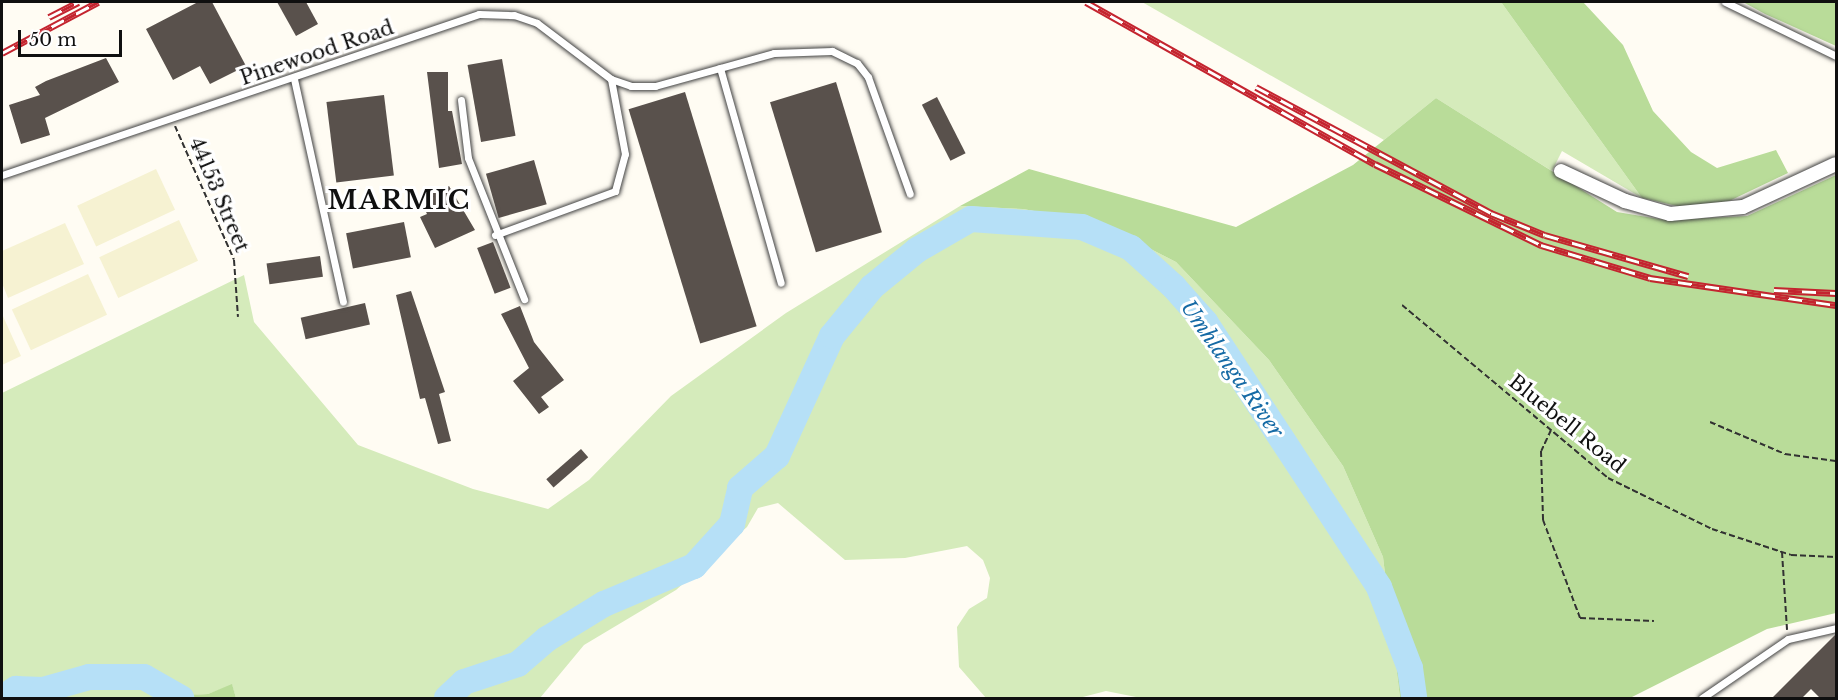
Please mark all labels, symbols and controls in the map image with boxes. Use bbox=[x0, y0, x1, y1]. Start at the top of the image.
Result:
street label: Pinewood Road bbox=[237, 15, 397, 91]
scale bar bbox=[21, 18, 124, 56]
text: 50 m bbox=[29, 29, 77, 51]
street label: 44153 Street bbox=[184, 134, 254, 256]
district label: MARMIC bbox=[327, 185, 471, 217]
water label: Umhlanga River bbox=[1175, 295, 1289, 443]
street label: Bluebell Road bbox=[1504, 370, 1630, 478]

